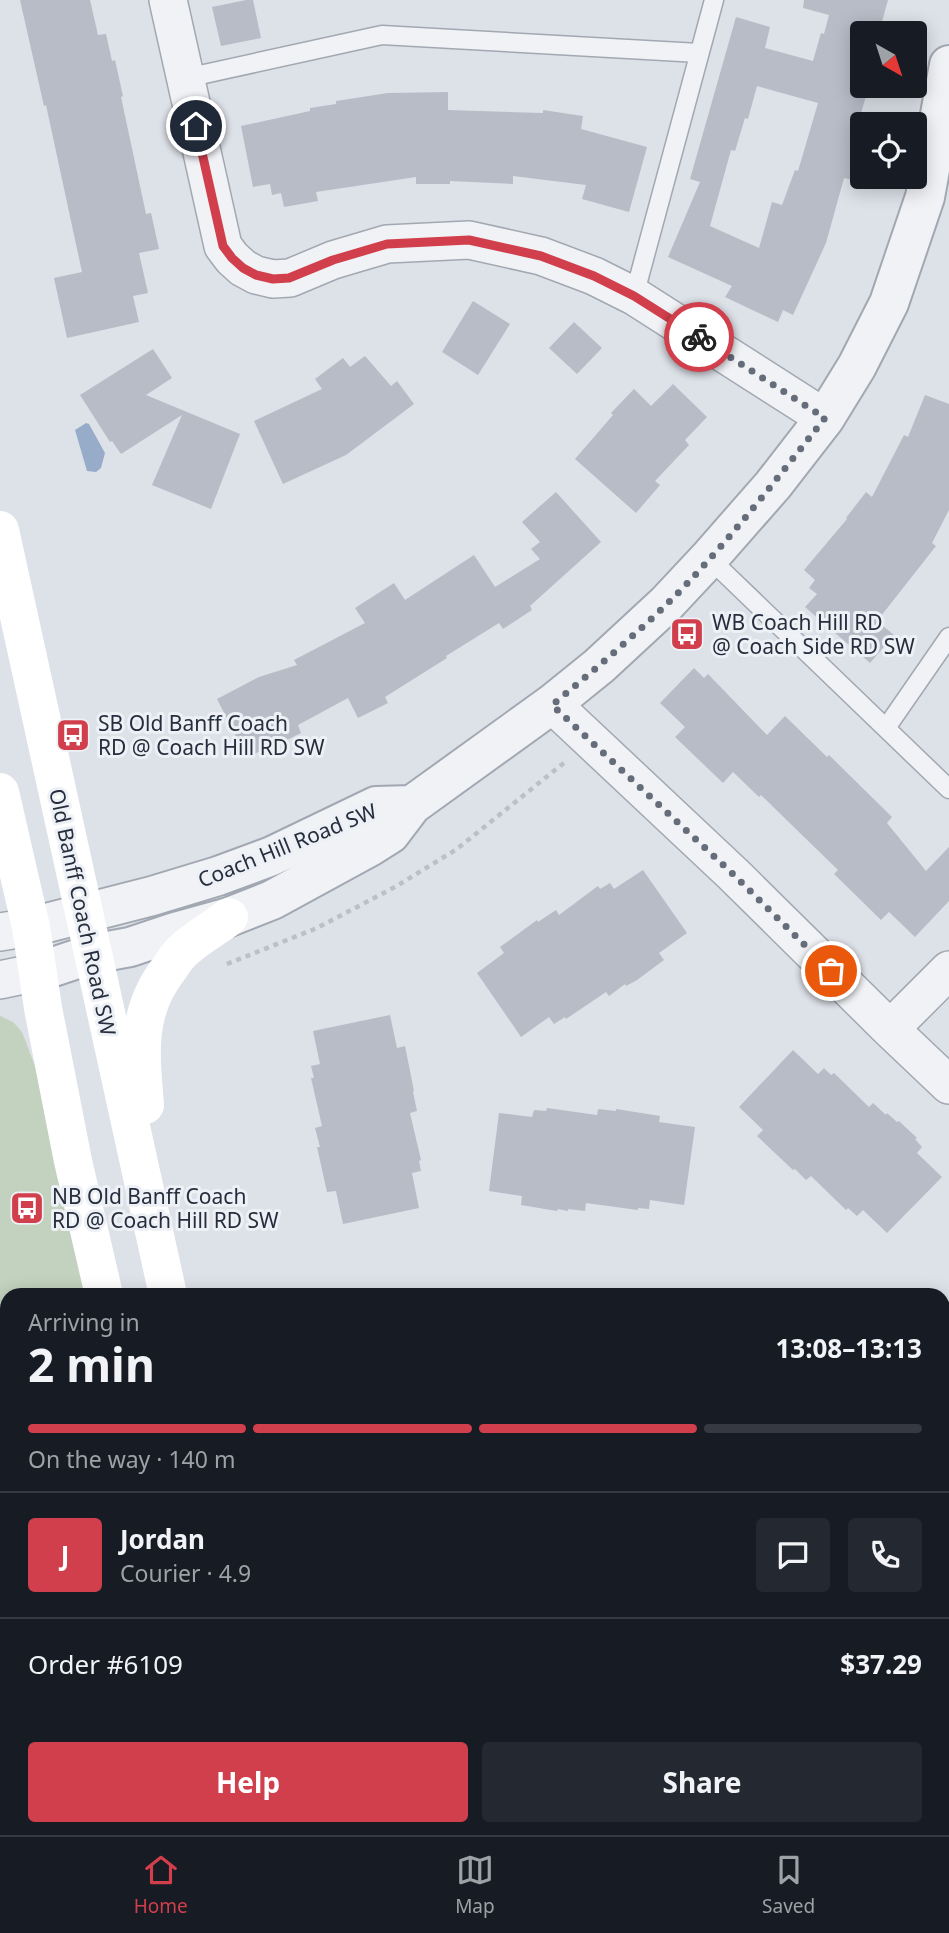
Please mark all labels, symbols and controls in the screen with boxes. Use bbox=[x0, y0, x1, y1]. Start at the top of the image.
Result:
north arrow bbox=[850, 21, 928, 98]
map controls bbox=[850, 21, 927, 189]
pin bbox=[166, 96, 226, 156]
icon: home bbox=[177, 107, 215, 145]
button: locate bbox=[850, 112, 927, 189]
courier bbox=[664, 302, 734, 372]
icon: bike bbox=[680, 318, 718, 356]
place label: WB Coach Hill RD @ Coach Side RD SW bbox=[712, 608, 915, 660]
bus stop icon: WB Coach Hill RD @ Coach Side RD SW bbox=[668, 615, 706, 653]
place label: SB Old Banff Coach RD @ Coach Hill RD SW bbox=[98, 709, 325, 761]
bus stop icon: SB Old Banff Coach RD @ Coach Hill RD SW bbox=[54, 716, 92, 754]
street label: Old Banff Coach Road SW bbox=[43, 786, 123, 1038]
street label: Coach Hill Road SW bbox=[193, 796, 381, 894]
pin bbox=[801, 941, 861, 1001]
icon: bag bbox=[812, 952, 850, 990]
place label: NB Old Banff Coach RD @ Coach Hill RD SW bbox=[52, 1182, 279, 1234]
bus stop icon: NB Old Banff Coach RD @ Coach Hill RD SW bbox=[8, 1189, 46, 1227]
text: Arriving in bbox=[28, 1306, 140, 1338]
text: 13:08–13:13 bbox=[775, 1330, 922, 1366]
text: 2 min bbox=[28, 1333, 155, 1395]
text: On the way · 140 m bbox=[28, 1443, 235, 1475]
button: chat bbox=[756, 1518, 830, 1592]
button: phone bbox=[848, 1518, 922, 1592]
text: Jordan bbox=[120, 1521, 205, 1557]
text: J bbox=[61, 1537, 69, 1573]
text: Courier · 4.9 bbox=[120, 1557, 251, 1589]
text: Order #6109 bbox=[28, 1646, 183, 1682]
text: $37.29 bbox=[840, 1646, 922, 1682]
button: Help bbox=[28, 1742, 468, 1822]
button: Share bbox=[482, 1742, 922, 1822]
tab: Home bbox=[134, 1851, 188, 1919]
tab: Map bbox=[455, 1851, 495, 1919]
tab: Saved bbox=[762, 1851, 815, 1919]

